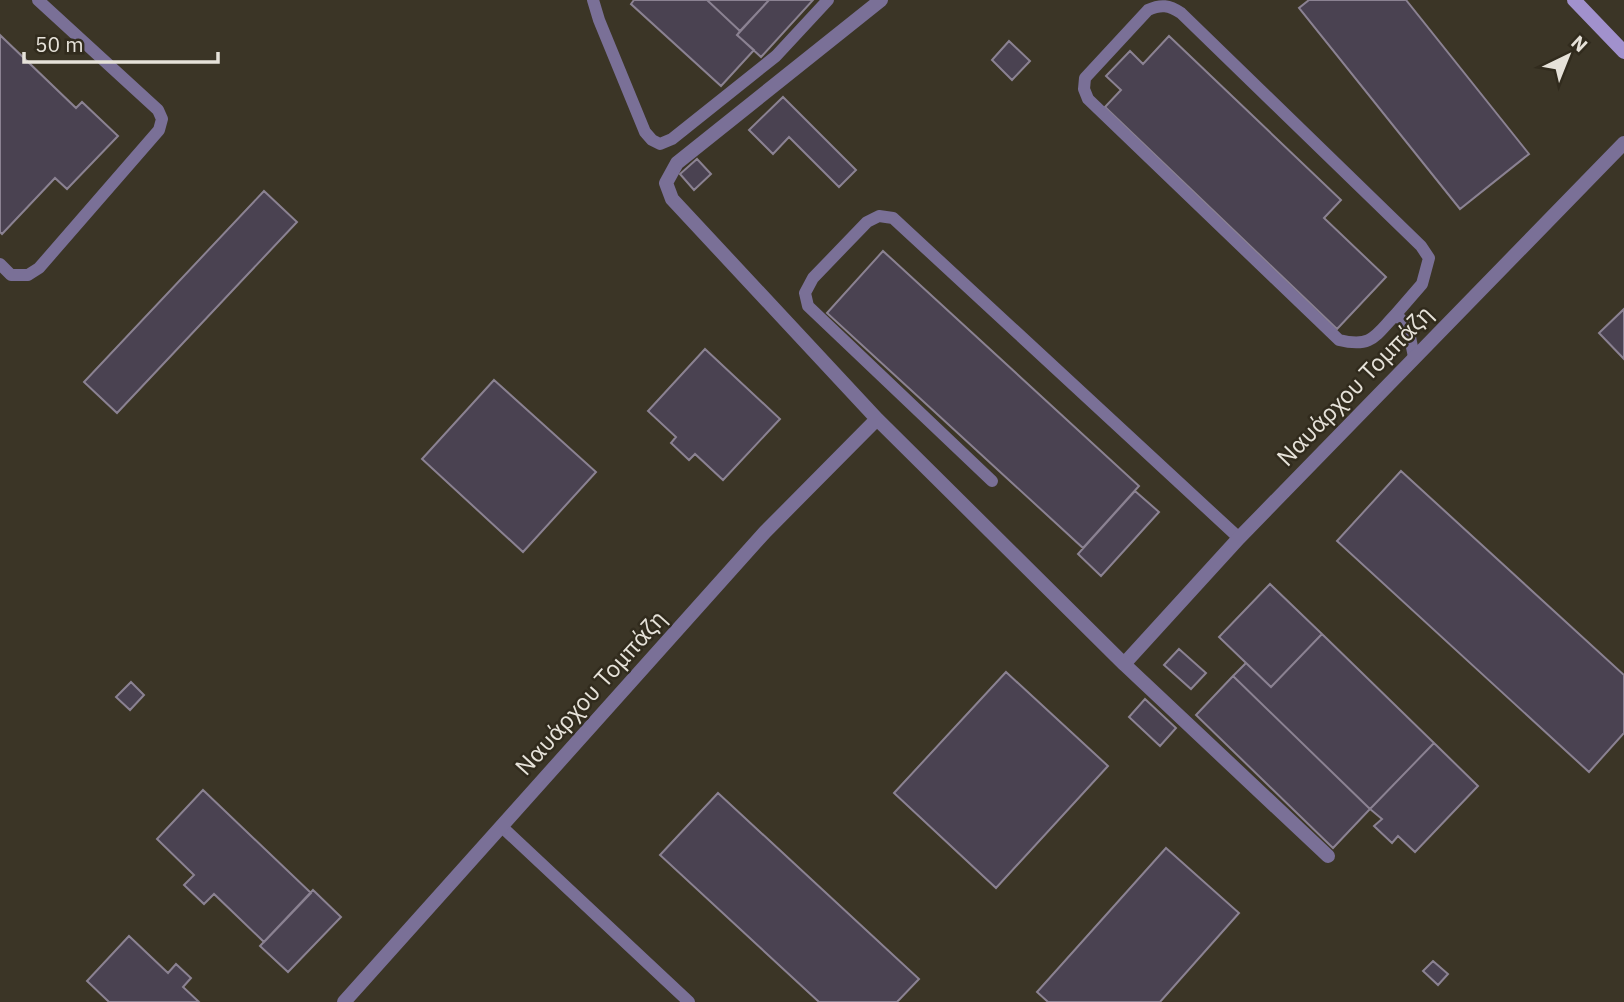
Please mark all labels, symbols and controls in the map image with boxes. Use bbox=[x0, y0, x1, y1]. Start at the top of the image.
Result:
scale bar bbox=[24, 21, 219, 65]
north arrow bbox=[1533, 21, 1603, 91]
text: 50 m bbox=[35, 30, 84, 58]
text: N bbox=[1566, 30, 1593, 57]
street label: Ναυάρχου Τομπάζη bbox=[1269, 298, 1439, 473]
street label: Ναυάρχου Τομπάζη bbox=[507, 603, 673, 782]

